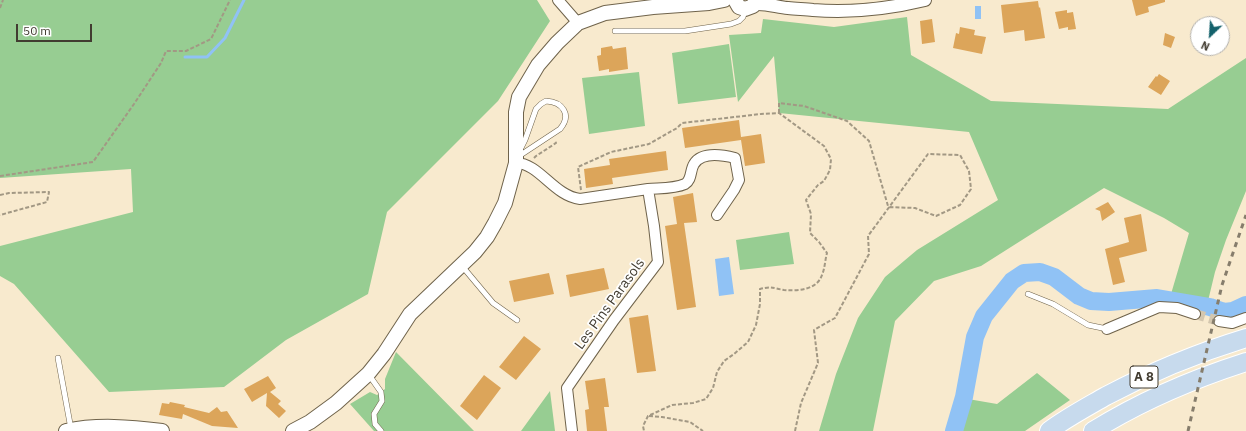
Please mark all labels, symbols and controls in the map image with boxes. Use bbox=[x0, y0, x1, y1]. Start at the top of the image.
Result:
scale bar bbox=[18, 16, 94, 42]
north arrow bbox=[1190, 16, 1230, 56]
text: 50 m bbox=[23, 23, 51, 38]
text: N bbox=[1199, 38, 1212, 54]
street label: Les Pins Parasols bbox=[571, 255, 649, 353]
road number: A 8 bbox=[1130, 366, 1158, 388]

